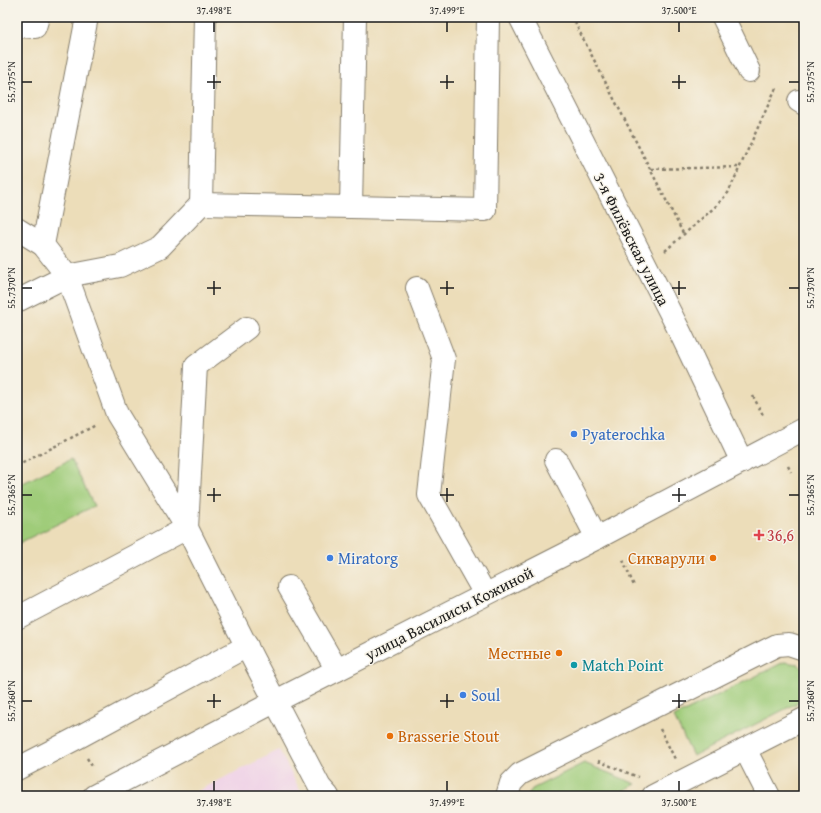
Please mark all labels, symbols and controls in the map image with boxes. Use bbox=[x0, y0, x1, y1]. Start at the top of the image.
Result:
text: 37.498°E bbox=[196, 3, 232, 18]
text: 37.499°E bbox=[429, 3, 465, 18]
text: 37.500°E bbox=[661, 3, 697, 18]
text: 55.7375°N bbox=[4, 61, 19, 103]
text: 55.7375°N bbox=[803, 61, 818, 103]
street label: 3-я Филёвская улица bbox=[588, 168, 676, 310]
text: 55.7370°N bbox=[4, 267, 19, 309]
text: 55.7370°N bbox=[803, 267, 818, 309]
place label: Pyaterochka bbox=[582, 422, 666, 446]
marker: Pyaterochka bbox=[569, 429, 579, 439]
text: 55.7365°N bbox=[4, 474, 19, 516]
text: 55.7365°N bbox=[803, 474, 818, 516]
place label: 36,6 bbox=[767, 523, 794, 547]
marker: 36,6 bbox=[754, 530, 764, 540]
place label: Miratorg bbox=[338, 546, 398, 570]
place label: Сикварули bbox=[628, 546, 705, 570]
marker: Miratorg bbox=[325, 553, 335, 563]
marker: Сикварули bbox=[708, 553, 718, 563]
street label: улица Василисы Кожиной bbox=[360, 560, 538, 666]
place label: Местные bbox=[488, 641, 551, 665]
marker: Местные bbox=[554, 648, 564, 658]
place label: Match Point bbox=[582, 653, 664, 677]
marker: Match Point bbox=[569, 660, 579, 670]
text: 55.7360°N bbox=[4, 680, 19, 722]
text: 55.7360°N bbox=[803, 680, 818, 722]
place label: Soul bbox=[471, 683, 501, 707]
marker: Soul bbox=[458, 690, 468, 700]
place label: Brasserie Stout bbox=[398, 724, 500, 748]
marker: Brasserie Stout bbox=[385, 731, 395, 741]
text: 37.498°E bbox=[196, 795, 232, 810]
text: 37.499°E bbox=[429, 795, 465, 810]
text: 37.500°E bbox=[661, 795, 697, 810]

